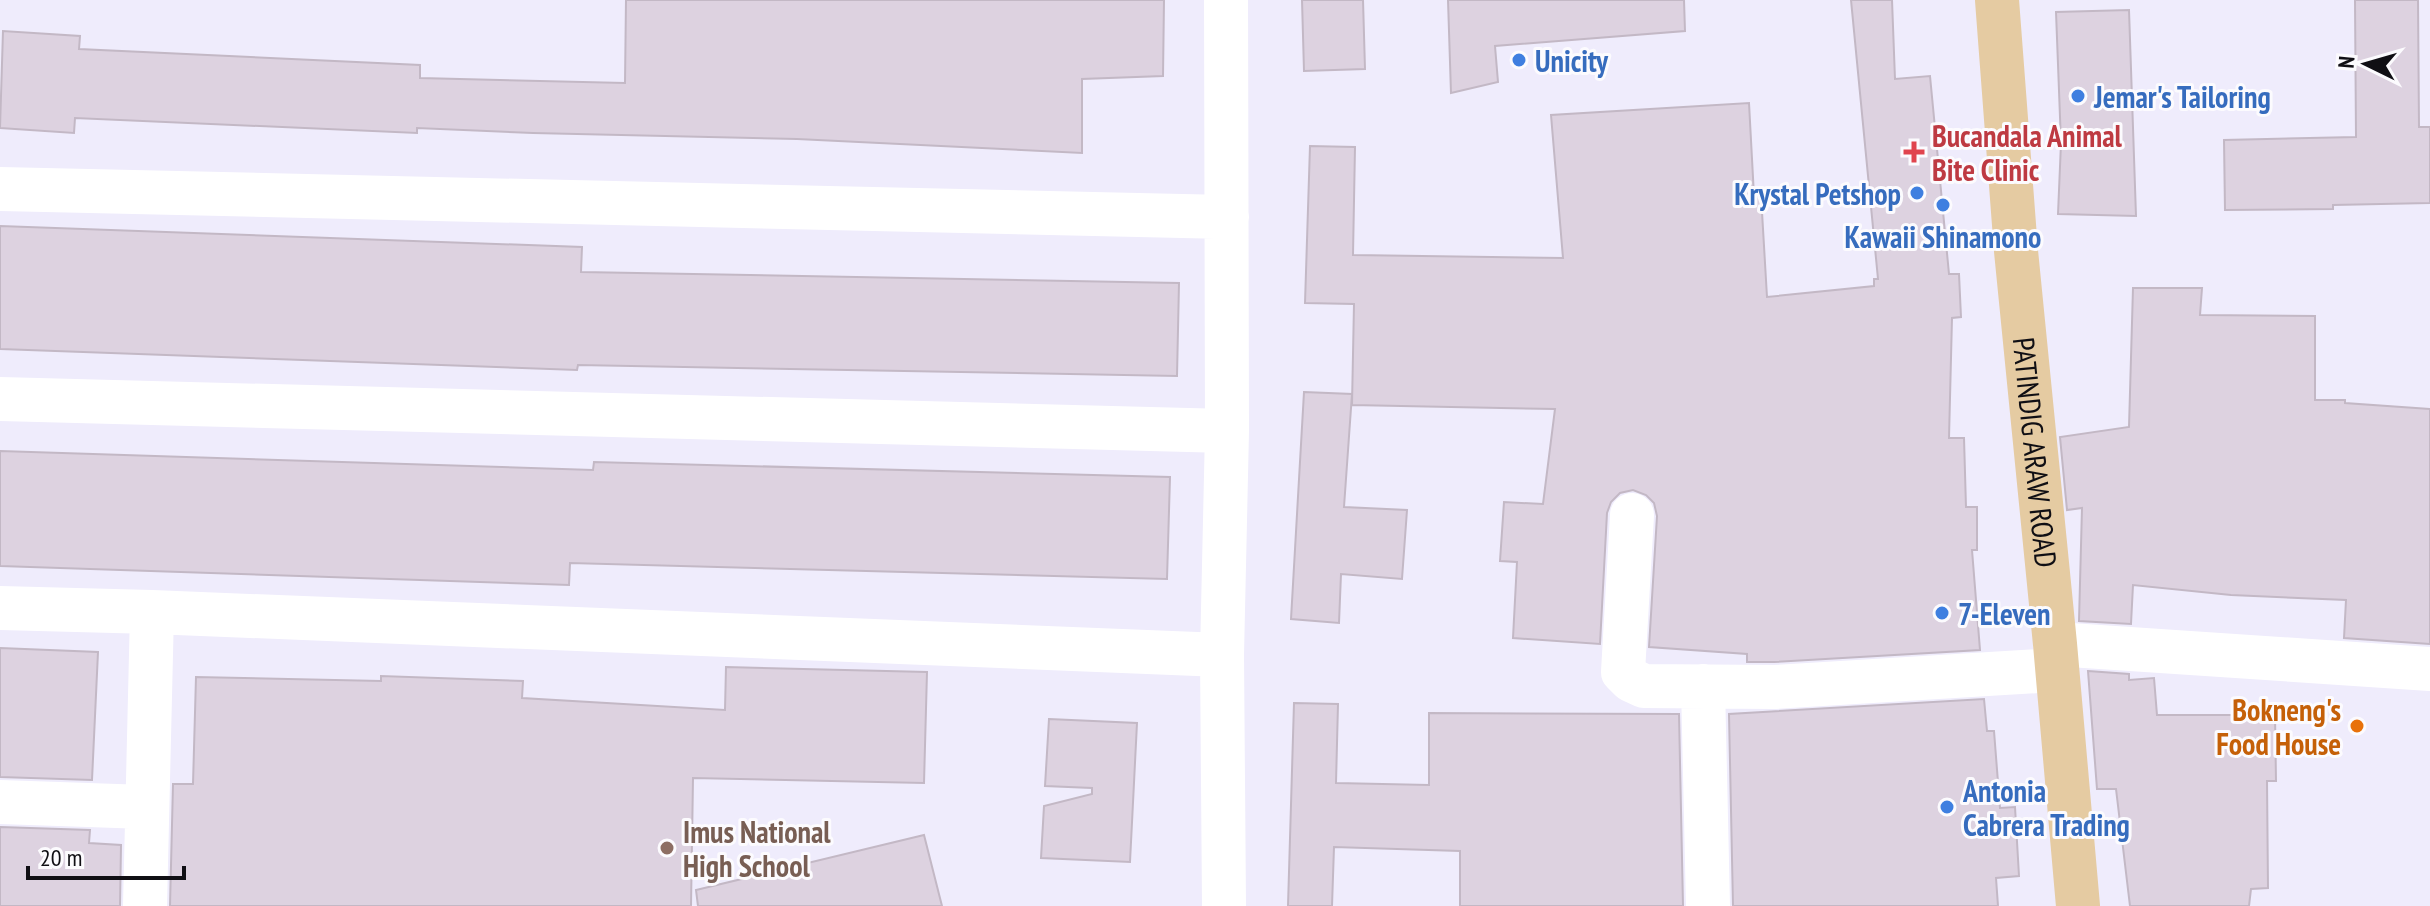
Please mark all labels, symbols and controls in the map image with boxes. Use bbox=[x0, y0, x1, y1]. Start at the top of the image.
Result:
north arrow bbox=[2326, 24, 2406, 104]
place label: Unicity bbox=[1535, 41, 1609, 80]
marker: Unicity bbox=[1510, 51, 1528, 69]
text: N bbox=[2332, 55, 2361, 69]
place label: Jemar's Tailoring bbox=[2093, 77, 2271, 116]
marker: Jemar's Tailoring bbox=[2069, 87, 2087, 105]
place label: Bucandala Animal Bite Clinic bbox=[1932, 116, 2123, 189]
marker: Bucandala Animal Bite Clinic bbox=[1903, 141, 1925, 163]
place label: Krystal Petshop bbox=[1734, 174, 1901, 213]
marker: Krystal Petshop bbox=[1908, 184, 1926, 202]
marker: Kawaii Shinamono bbox=[1934, 196, 1952, 214]
place label: Kawaii Shinamono bbox=[1845, 217, 2041, 256]
street label: PATINDIG ARAW ROAD bbox=[2005, 336, 2067, 569]
place label: 7-Eleven bbox=[1958, 594, 2051, 633]
marker: 7-Eleven bbox=[1933, 604, 1951, 622]
place label: Bokneng's Food House bbox=[2216, 690, 2341, 763]
marker: Bokneng's Food House bbox=[2348, 717, 2366, 735]
place label: Antonia Cabrera Trading bbox=[1962, 771, 2130, 844]
marker: Antonia Cabrera Trading bbox=[1938, 798, 1956, 816]
place label: Imus National High School bbox=[683, 812, 831, 885]
scale bar bbox=[28, 830, 184, 880]
marker: Imus National High School bbox=[658, 839, 676, 857]
text: 20 m bbox=[40, 842, 82, 873]

